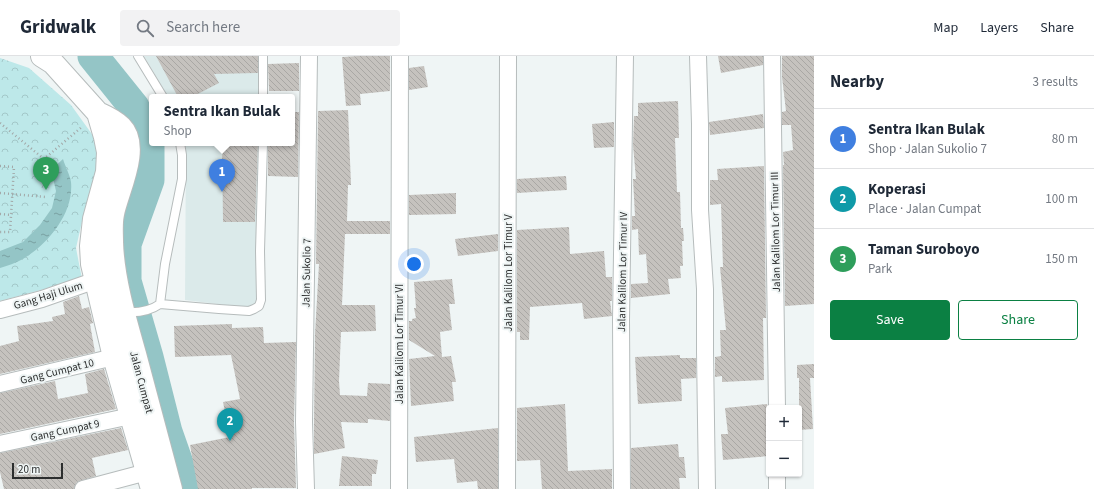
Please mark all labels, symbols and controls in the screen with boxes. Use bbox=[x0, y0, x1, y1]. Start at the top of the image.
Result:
search box bbox=[120, 10, 400, 46]
text: Gridwalk bbox=[20, 14, 96, 41]
icon: search bbox=[134, 17, 156, 39]
text: Search here bbox=[166, 17, 240, 38]
text: Map bbox=[933, 18, 958, 38]
text: Layers bbox=[980, 18, 1018, 38]
text: Share bbox=[1040, 18, 1074, 38]
text: Nearby bbox=[830, 70, 884, 94]
text: 3 results bbox=[1033, 73, 1078, 91]
popup bbox=[149, 94, 295, 146]
text: Sentra Ikan Bulak bbox=[164, 101, 280, 122]
text: Sentra Ikan Bulak bbox=[868, 119, 985, 140]
text: Shop bbox=[164, 122, 192, 140]
text: 1 bbox=[840, 130, 846, 148]
text: 80 m bbox=[1052, 130, 1078, 148]
text: Shop · Jalan Sukolio 7 bbox=[868, 140, 987, 158]
pin: 3 bbox=[33, 157, 59, 190]
pin: 1 bbox=[209, 159, 235, 192]
street label: Jalan Kalilom Lor Timur III bbox=[767, 172, 784, 292]
text: Koperasi bbox=[868, 179, 926, 200]
text: 2 bbox=[840, 190, 846, 208]
text: 100 m bbox=[1045, 190, 1078, 208]
text: Place · Jalan Cumpat bbox=[868, 200, 981, 218]
street label: Jalan Kalilom Lor Timur IV bbox=[614, 211, 631, 332]
street label: Jalan Kalilom Lor Timur V bbox=[501, 214, 516, 332]
street label: Jalan Sukolio 7 bbox=[298, 238, 315, 308]
text: Taman Suroboyo bbox=[868, 239, 979, 260]
text: 3 bbox=[840, 250, 846, 268]
text: 150 m bbox=[1045, 250, 1078, 268]
your location bbox=[404, 254, 424, 274]
text: Park bbox=[868, 260, 892, 278]
street label: Gang Haji Ulum bbox=[12, 278, 84, 313]
street label: Jalan Kalilom Lor Timur VI bbox=[392, 284, 407, 404]
button: Save bbox=[830, 300, 950, 340]
button: Share bbox=[958, 300, 1078, 340]
street label: Jalan Cumpat bbox=[126, 349, 157, 415]
street label: Gang Cumpat 10 bbox=[19, 355, 96, 388]
map controls bbox=[766, 405, 802, 477]
button: + bbox=[766, 405, 802, 441]
pin: 2 bbox=[217, 408, 243, 441]
street label: Gang Cumpat 9 bbox=[29, 416, 101, 445]
button: − bbox=[766, 441, 802, 477]
scale bar bbox=[12, 461, 63, 480]
text: 20 m bbox=[18, 462, 40, 477]

